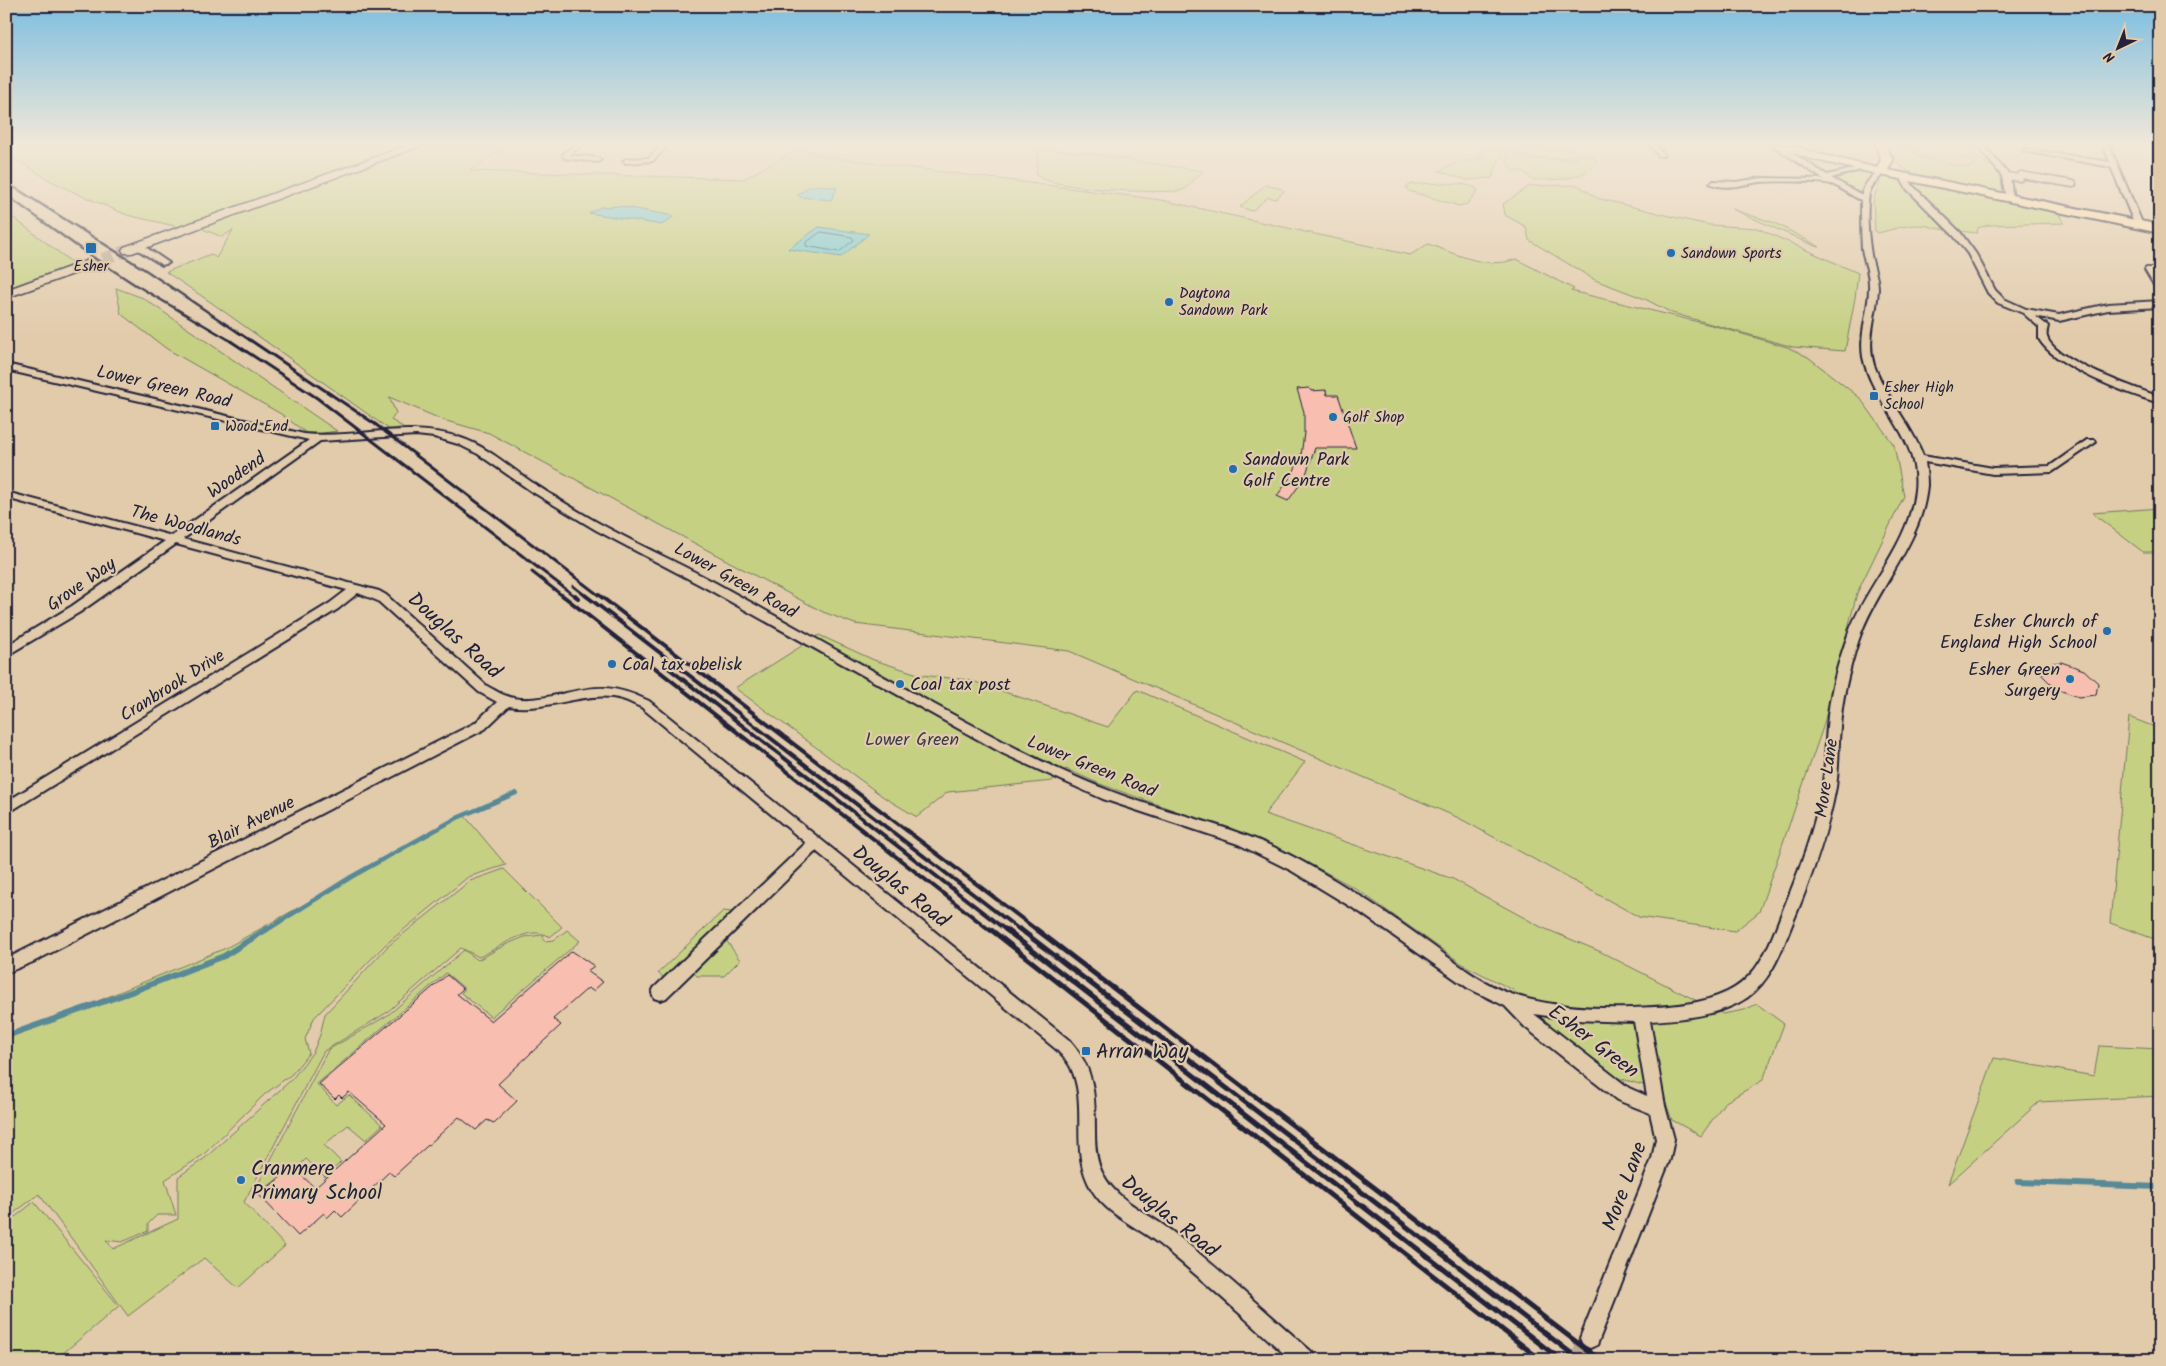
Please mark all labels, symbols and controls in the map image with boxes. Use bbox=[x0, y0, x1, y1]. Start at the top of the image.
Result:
north arrow bbox=[2094, 22, 2144, 72]
text: N bbox=[2099, 46, 2121, 68]
marker: Esher bbox=[84, 241, 98, 255]
place label: Sandown Sports bbox=[1681, 242, 1782, 266]
marker: Sandown Sports bbox=[1665, 247, 1677, 259]
place label: Esher bbox=[74, 255, 109, 279]
place label: Daytona Sandown Park bbox=[1179, 282, 1269, 323]
marker: Daytona Sandown Park bbox=[1163, 296, 1175, 308]
street label: Lower Green Road bbox=[93, 358, 235, 417]
place label: Esher High School bbox=[1884, 376, 1954, 417]
marker: Esher High School bbox=[1868, 390, 1880, 402]
place label: Golf Shop bbox=[1343, 406, 1404, 430]
marker: Golf Shop bbox=[1327, 411, 1339, 423]
place label: Wood End bbox=[225, 415, 289, 439]
marker: Wood End bbox=[209, 420, 221, 432]
street label: Woodend bbox=[201, 445, 273, 507]
place label: Sandown Park Golf Centre bbox=[1243, 446, 1350, 496]
marker: Sandown Park Golf Centre bbox=[1227, 463, 1239, 475]
street label: The Woodlands bbox=[127, 498, 244, 555]
street label: Lower Green Road bbox=[668, 535, 803, 628]
street label: Grove Way bbox=[41, 550, 123, 620]
street label: Douglas Road bbox=[399, 585, 509, 688]
place label: Esher Church of England High School bbox=[1940, 608, 2099, 658]
marker: Esher Church of England High School bbox=[2101, 625, 2113, 637]
street label: Cranbrook Drive bbox=[114, 642, 231, 730]
place label: Coal tax obelisk bbox=[622, 651, 742, 680]
place label: Esher Green Surgery bbox=[1968, 656, 2061, 706]
marker: Coal tax obelisk bbox=[606, 658, 618, 670]
place label: Coal tax post bbox=[910, 671, 1012, 700]
marker: Esher Green Surgery bbox=[2064, 673, 2076, 685]
marker: Coal tax post bbox=[894, 678, 906, 690]
park label: Lower Green bbox=[865, 726, 959, 755]
street label: Lower Green Road bbox=[1022, 728, 1162, 807]
street label: More Lane bbox=[1808, 737, 1847, 820]
street label: Blair Avenue bbox=[203, 789, 300, 858]
street label: Douglas Road bbox=[844, 837, 957, 937]
street label: Esher Green bbox=[1540, 997, 1646, 1088]
place label: Arran Way bbox=[1096, 1036, 1188, 1069]
marker: Arran Way bbox=[1080, 1045, 1092, 1057]
street label: More Lane bbox=[1594, 1137, 1657, 1236]
place label: Cranmere Primary School bbox=[251, 1153, 382, 1210]
street label: Douglas Road bbox=[1113, 1167, 1226, 1267]
marker: Cranmere Primary School bbox=[235, 1174, 247, 1186]

